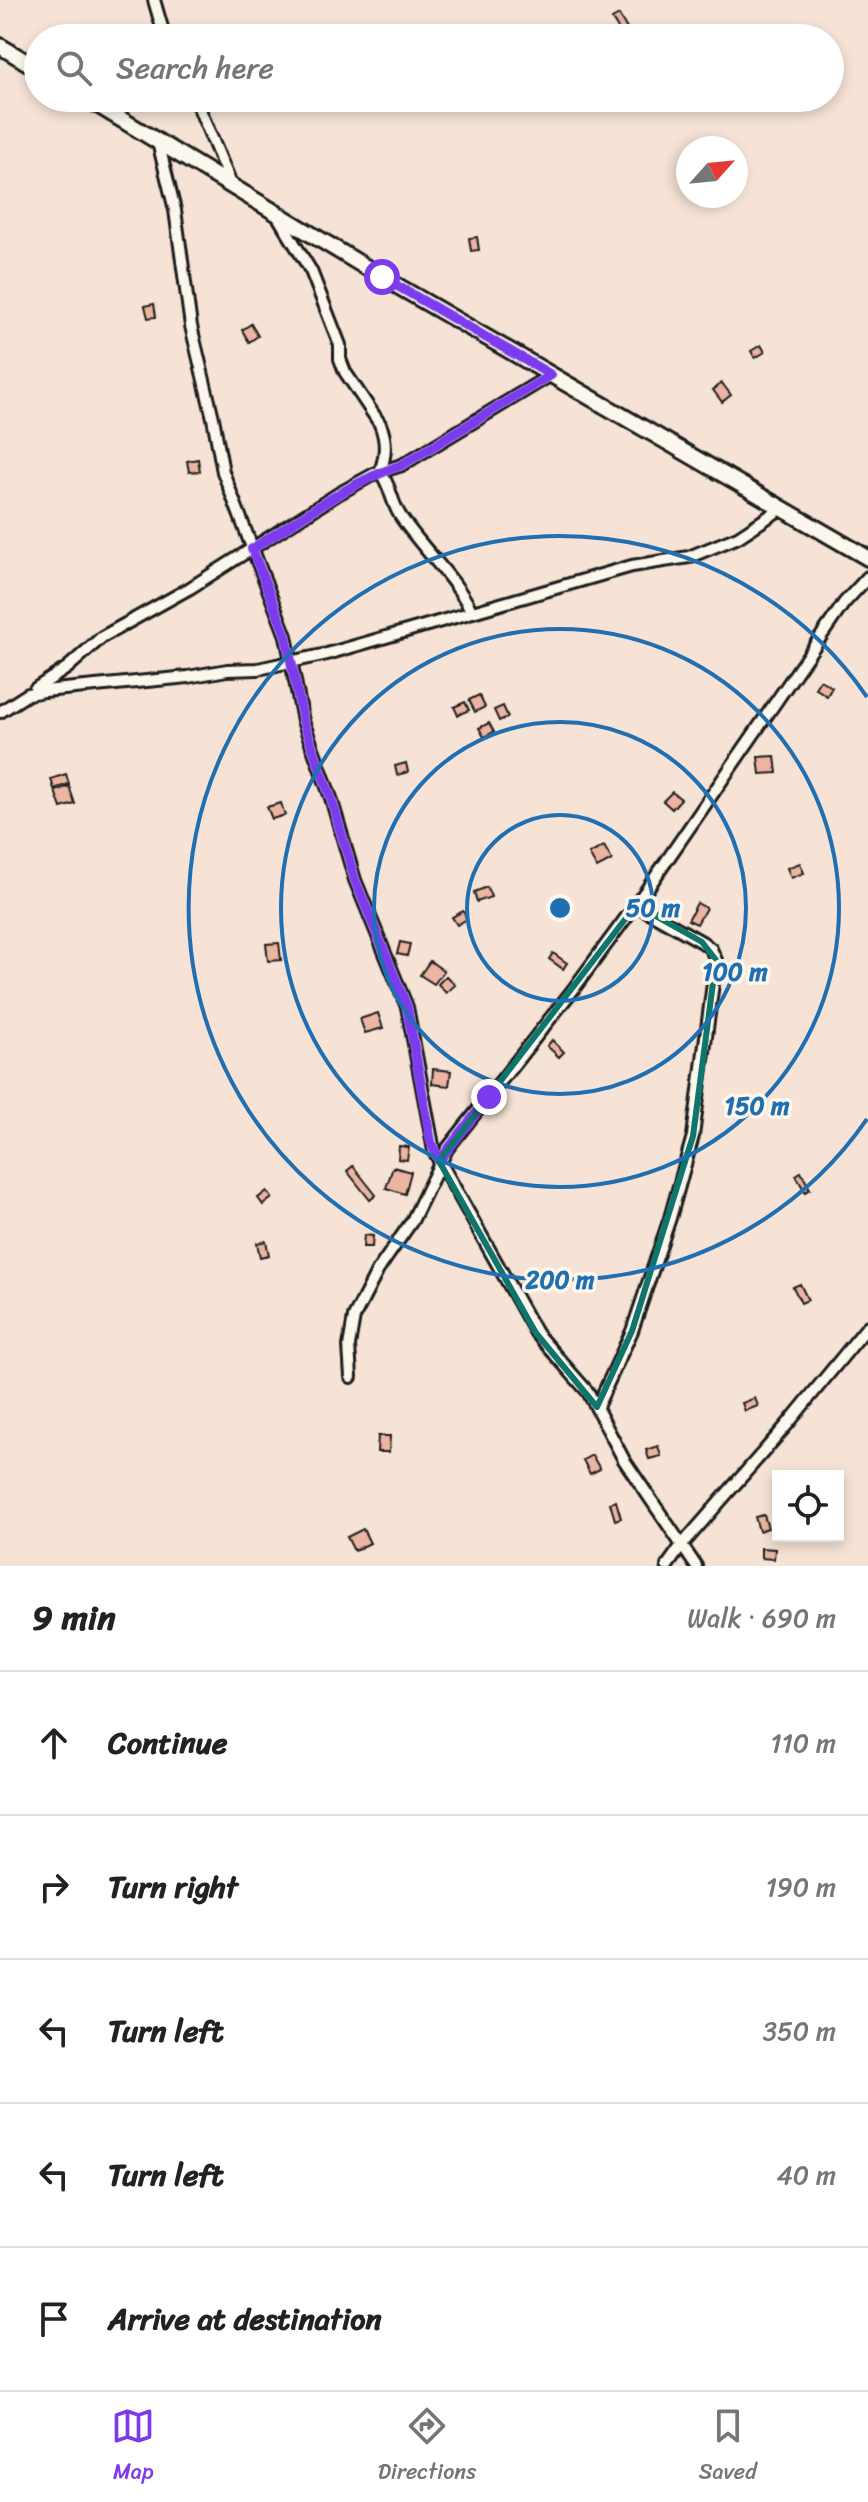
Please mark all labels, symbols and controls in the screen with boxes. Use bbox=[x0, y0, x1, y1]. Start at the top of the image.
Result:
search box bbox=[24, 24, 844, 112]
text: Search here bbox=[116, 41, 274, 95]
icon: search bbox=[52, 46, 96, 90]
north arrow bbox=[676, 136, 748, 208]
route start bbox=[364, 259, 400, 295]
text: 50 m bbox=[626, 887, 681, 929]
centre of rings bbox=[546, 894, 574, 922]
text: 100 m bbox=[702, 951, 768, 993]
route end bbox=[471, 1079, 507, 1115]
text: 150 m bbox=[725, 1085, 790, 1127]
text: 200 m bbox=[525, 1259, 595, 1301]
map controls bbox=[772, 1470, 844, 1542]
button: locate bbox=[772, 1470, 844, 1542]
text: 9 min bbox=[32, 1588, 116, 1648]
text: Walk · 690 m bbox=[687, 1595, 836, 1641]
text: Continue bbox=[108, 1716, 227, 1770]
text: 110 m bbox=[771, 1720, 836, 1766]
icon: ahead bbox=[32, 1721, 76, 1765]
text: Turn right bbox=[108, 1860, 238, 1914]
text: 190 m bbox=[766, 1864, 836, 1910]
icon: right bbox=[32, 1865, 76, 1909]
text: Turn left bbox=[108, 2004, 224, 2058]
text: 350 m bbox=[763, 2008, 836, 2054]
icon: left bbox=[32, 2009, 76, 2053]
text: Turn left bbox=[108, 2148, 224, 2202]
text: 40 m bbox=[777, 2152, 836, 2198]
icon: left bbox=[32, 2153, 76, 2197]
text: Arrive at destination bbox=[108, 2292, 382, 2346]
icon: arrive bbox=[32, 2297, 76, 2341]
tab: Map bbox=[111, 2404, 155, 2491]
tab: Directions bbox=[378, 2404, 476, 2491]
tab: Saved bbox=[699, 2404, 757, 2491]

